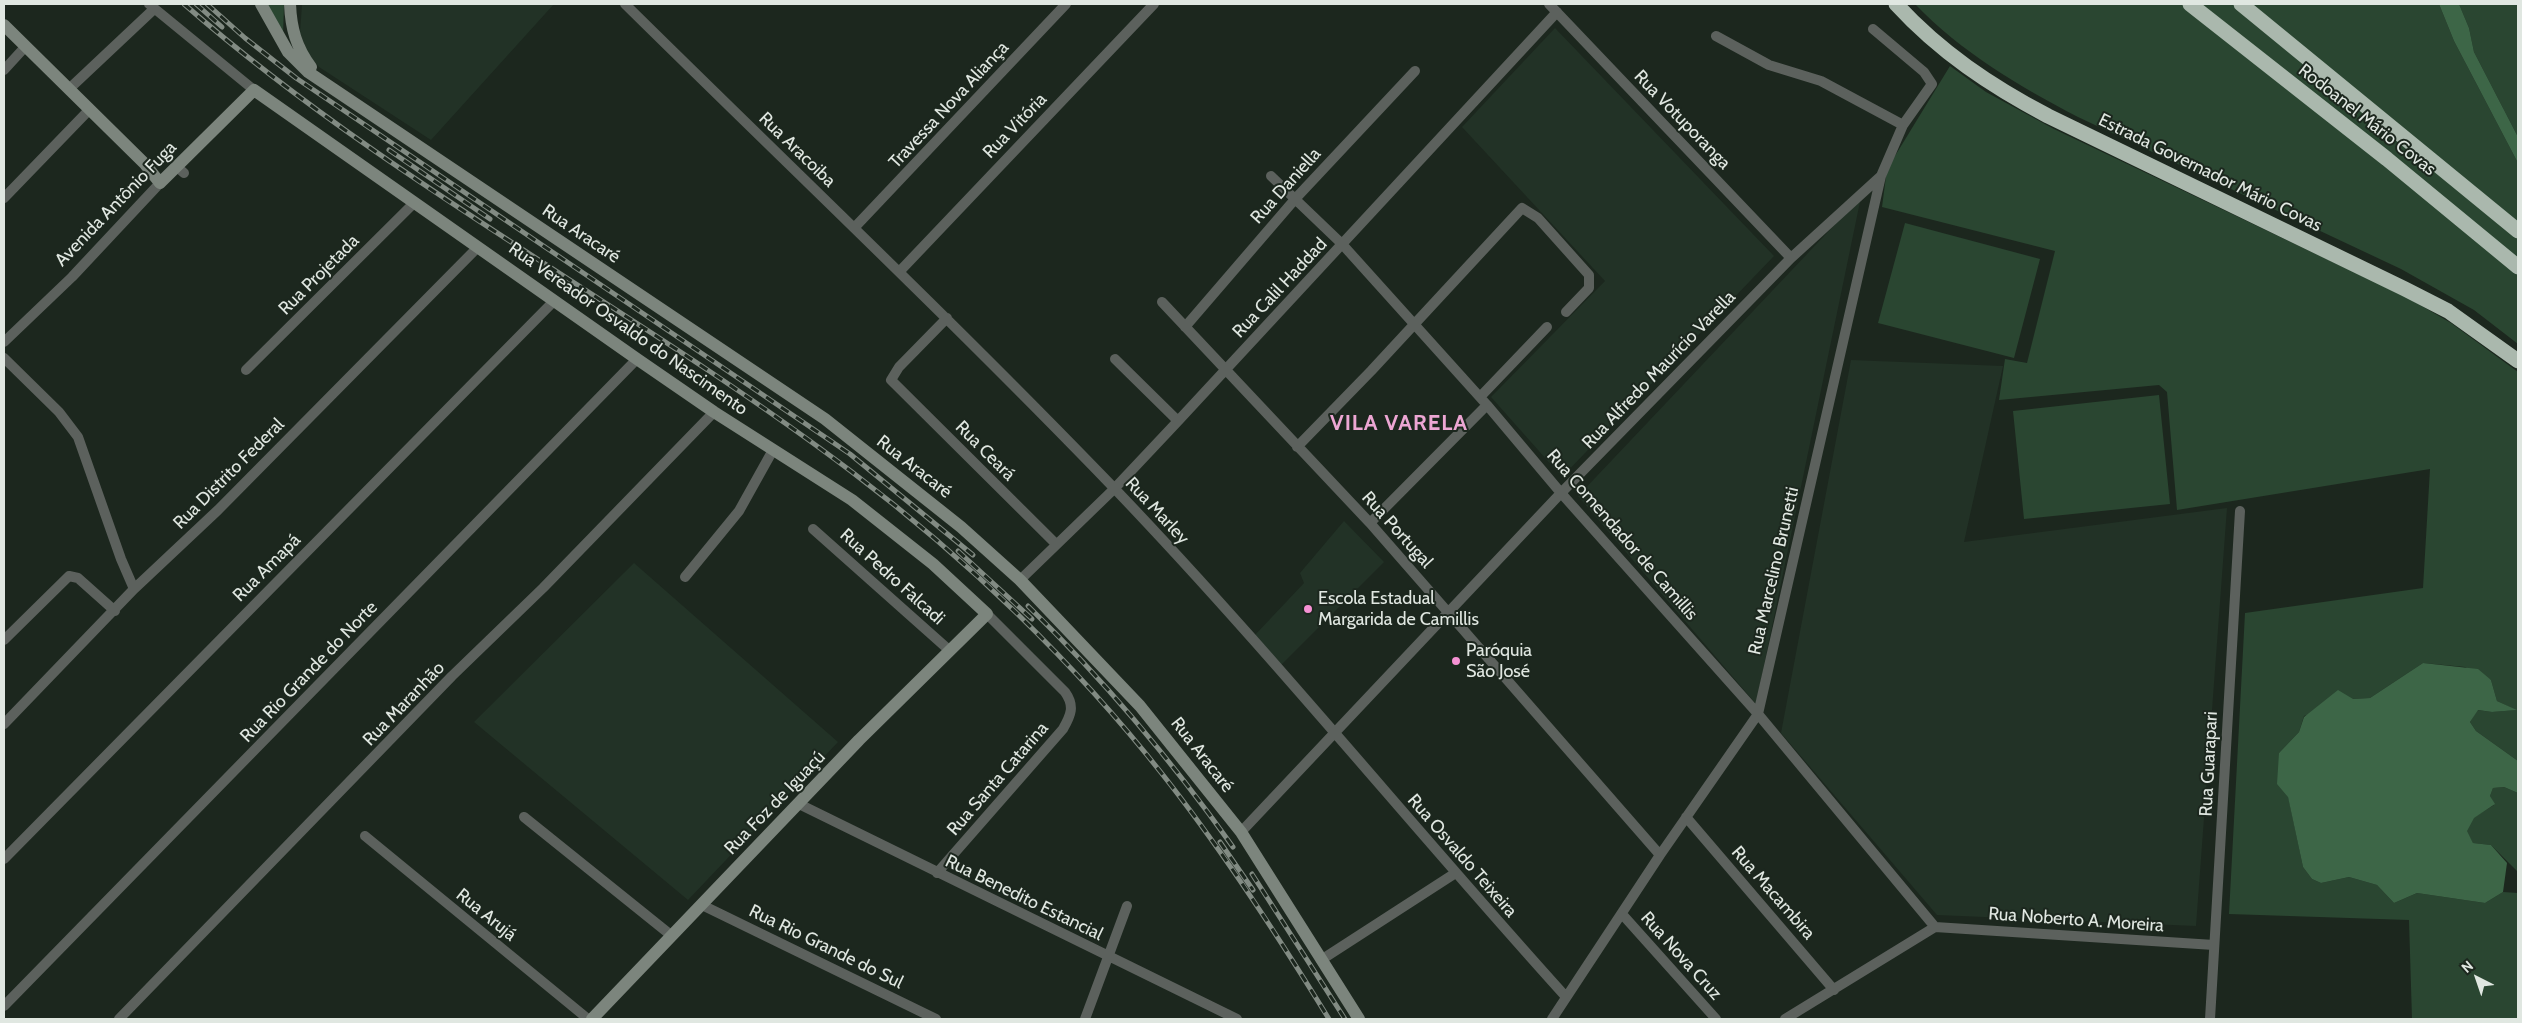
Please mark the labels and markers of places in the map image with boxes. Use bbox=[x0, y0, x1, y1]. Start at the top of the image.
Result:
place label: Escola Estadual Margarida de Camillis bbox=[1318, 588, 1479, 630]
marker: Escola Estadual Margarida de Camillis bbox=[1302, 603, 1314, 615]
place label: Paróquia São José bbox=[1466, 640, 1532, 682]
marker: Paróquia São José bbox=[1450, 655, 1462, 667]

